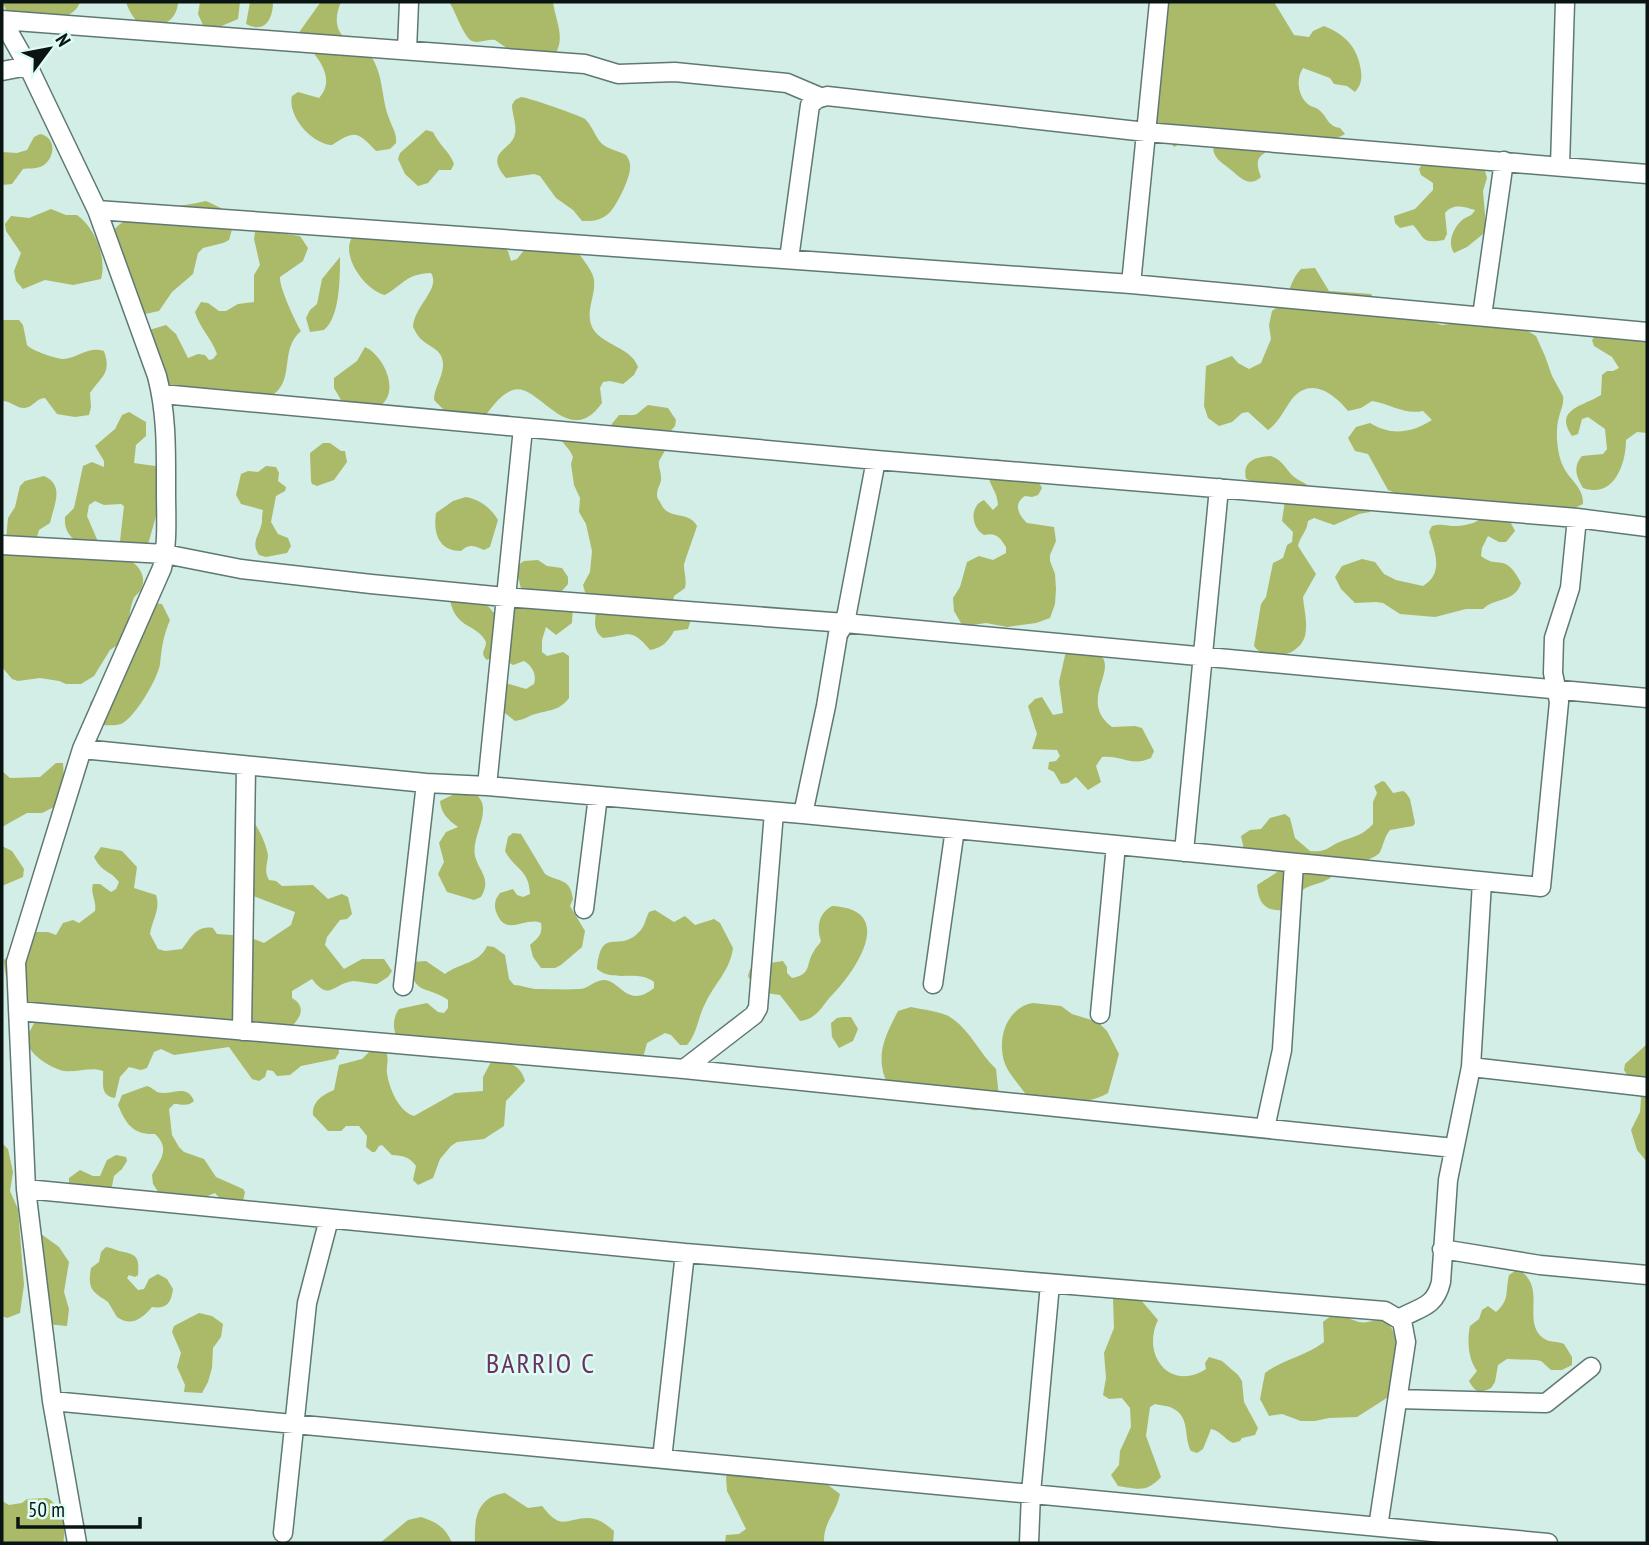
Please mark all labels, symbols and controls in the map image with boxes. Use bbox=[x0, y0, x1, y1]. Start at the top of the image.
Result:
north arrow bbox=[14, 14, 84, 84]
text: N bbox=[51, 29, 76, 51]
district label: BARRIO C bbox=[486, 1344, 596, 1381]
scale bar bbox=[18, 1486, 140, 1530]
text: 50 m bbox=[28, 1496, 65, 1523]

